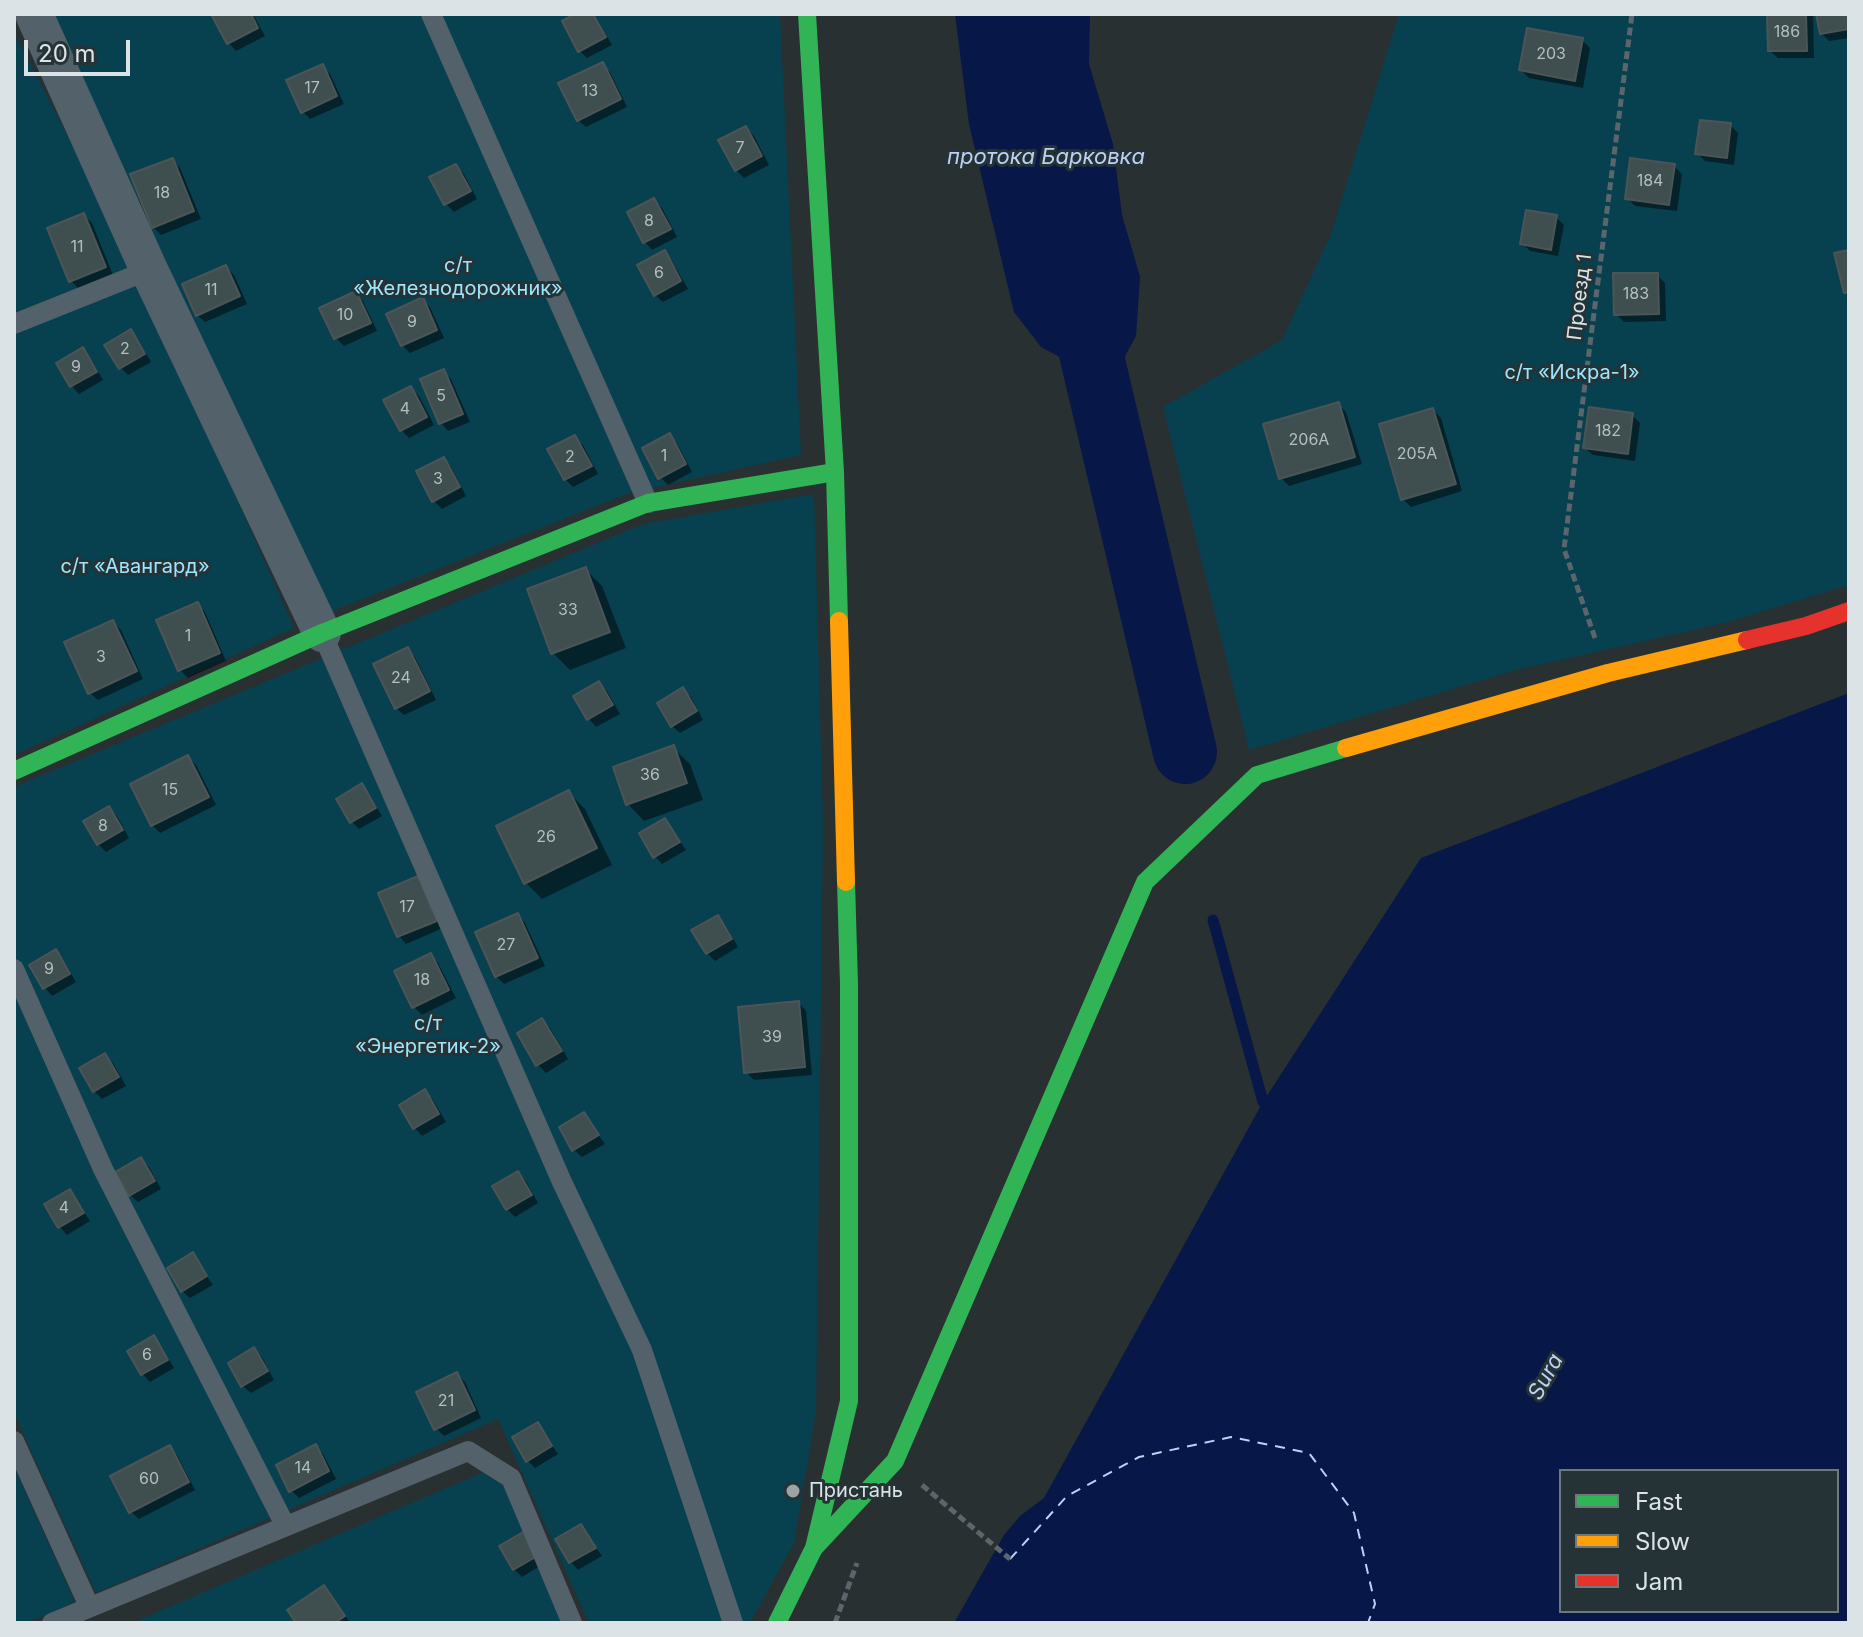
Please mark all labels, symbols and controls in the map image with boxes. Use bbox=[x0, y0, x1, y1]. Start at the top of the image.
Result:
house number: 186 bbox=[1774, 22, 1800, 42]
scale bar bbox=[28, 24, 134, 74]
text: 20 m bbox=[38, 39, 96, 68]
house number: 203 bbox=[1536, 44, 1566, 64]
house number: 17 bbox=[304, 78, 320, 98]
house number: 13 bbox=[582, 81, 598, 101]
house number: 7 bbox=[735, 138, 745, 158]
water label: протока Барковка bbox=[947, 144, 1145, 170]
house number: 184 bbox=[1637, 171, 1663, 191]
house number: 18 bbox=[154, 183, 170, 203]
house number: 8 bbox=[644, 211, 654, 231]
house number: 11 bbox=[70, 237, 84, 257]
street label: Проезд 1 bbox=[1563, 252, 1597, 342]
park label: с/т «Железнодорожник» bbox=[353, 254, 563, 301]
house number: 6 bbox=[654, 263, 664, 283]
house number: 11 bbox=[204, 280, 218, 300]
house number: 183 bbox=[1623, 284, 1649, 304]
house number: 10 bbox=[337, 305, 353, 325]
house number: 9 bbox=[407, 312, 417, 332]
house number: 2 bbox=[120, 339, 130, 359]
house number: 9 bbox=[71, 357, 81, 377]
park label: с/т «Искра-1» bbox=[1504, 361, 1640, 385]
house number: 5 bbox=[436, 386, 446, 406]
house number: 4 bbox=[400, 399, 410, 419]
house number: 182 bbox=[1595, 421, 1621, 441]
house number: 206А bbox=[1289, 430, 1329, 450]
house number: 205А bbox=[1397, 444, 1437, 464]
house number: 1 bbox=[661, 446, 667, 466]
house number: 2 bbox=[565, 447, 575, 467]
house number: 3 bbox=[433, 469, 443, 489]
park label: с/т «Авангард» bbox=[60, 555, 210, 579]
house number: 33 bbox=[558, 600, 578, 620]
house number: 1 bbox=[185, 626, 191, 646]
house number: 3 bbox=[96, 647, 106, 667]
house number: 24 bbox=[391, 668, 411, 688]
house number: 36 bbox=[640, 765, 660, 785]
house number: 15 bbox=[162, 780, 178, 800]
house number: 8 bbox=[98, 816, 108, 836]
house number: 26 bbox=[536, 827, 556, 847]
house number: 17 bbox=[399, 897, 415, 917]
house number: 27 bbox=[497, 935, 515, 955]
house number: 9 bbox=[44, 959, 54, 979]
house number: 18 bbox=[414, 970, 430, 990]
park label: с/т «Энергетик-2» bbox=[355, 1012, 501, 1059]
house number: 39 bbox=[762, 1027, 782, 1047]
house number: 4 bbox=[59, 1198, 69, 1218]
house number: 6 bbox=[142, 1345, 152, 1365]
water label: Sura bbox=[1523, 1349, 1569, 1405]
house number: 21 bbox=[438, 1391, 454, 1411]
house number: 14 bbox=[295, 1458, 311, 1478]
house number: 60 bbox=[139, 1469, 159, 1489]
legend bbox=[1559, 1469, 1839, 1613]
place label: Пристань bbox=[809, 1479, 903, 1503]
marker: Пристань bbox=[784, 1482, 802, 1500]
text: Fast bbox=[1635, 1487, 1683, 1516]
text: Slow bbox=[1635, 1527, 1690, 1556]
text: Jam bbox=[1635, 1567, 1683, 1596]

